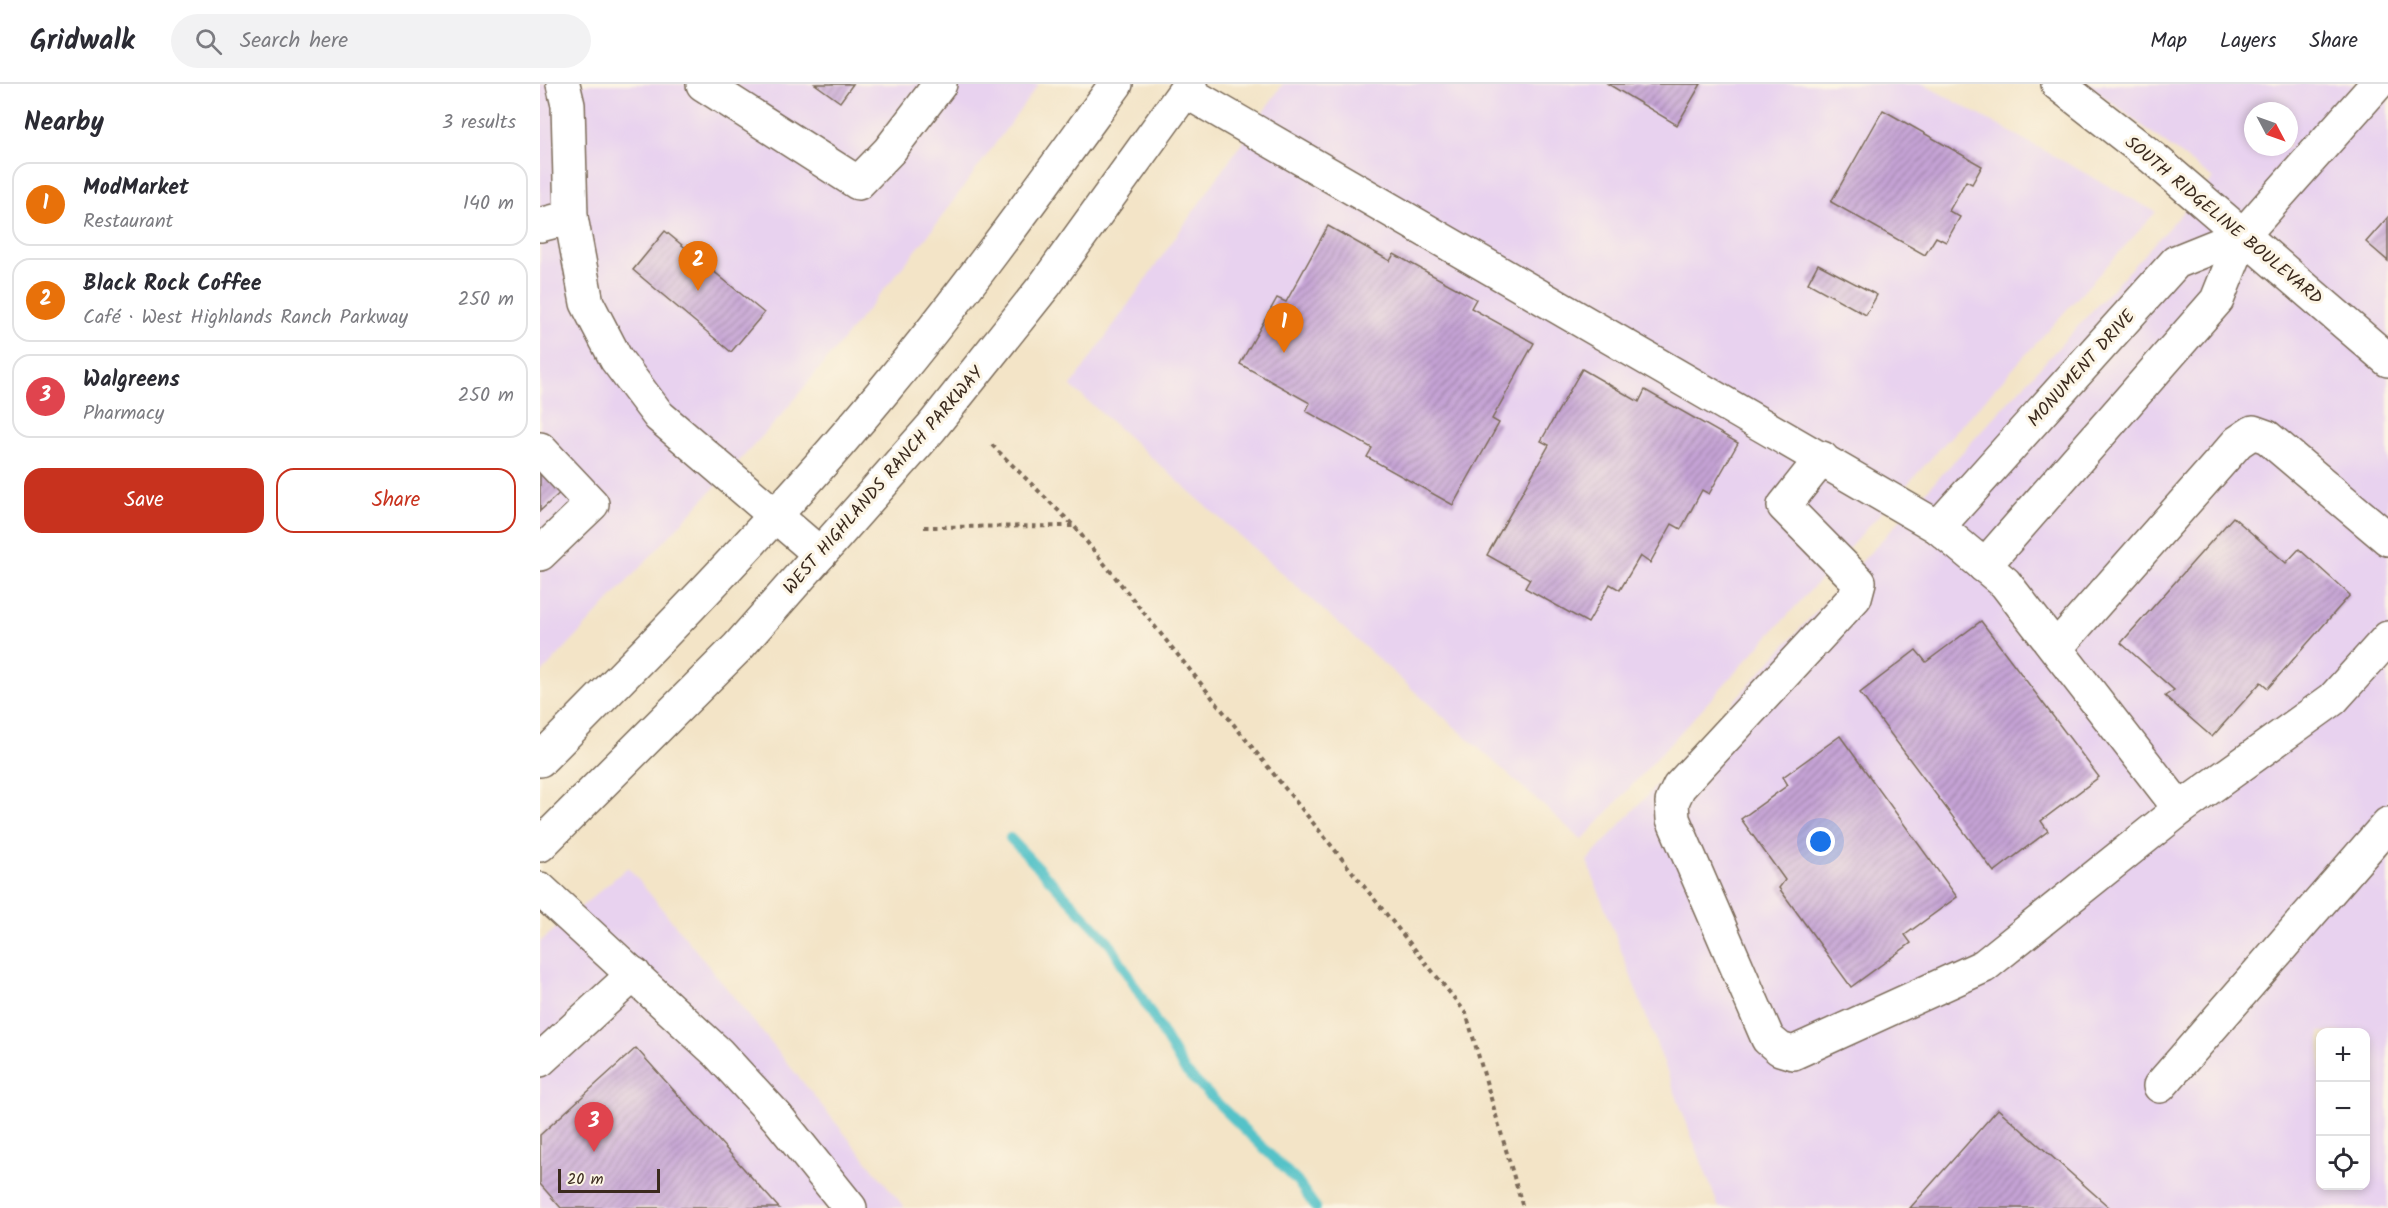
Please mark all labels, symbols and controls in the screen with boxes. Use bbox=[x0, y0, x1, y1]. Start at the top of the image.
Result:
search box bbox=[171, 14, 591, 68]
text: Gridwalk bbox=[30, 19, 135, 64]
text: Search here bbox=[240, 24, 348, 59]
icon: search bbox=[192, 25, 225, 58]
text: Map bbox=[2150, 25, 2187, 58]
text: Layers bbox=[2220, 25, 2276, 58]
text: Share bbox=[2309, 25, 2358, 58]
text: Nearby bbox=[24, 102, 104, 144]
north arrow bbox=[2244, 102, 2298, 156]
text: 3 results bbox=[442, 107, 516, 139]
street label: SOUTH RIDGELINE BOULEVARD bbox=[2118, 129, 2329, 313]
text: ModMarket bbox=[83, 171, 189, 206]
text: 1 bbox=[42, 188, 49, 220]
text: 140 m bbox=[463, 188, 514, 220]
text: Restaurant bbox=[83, 206, 173, 238]
pin: 2 bbox=[678, 242, 718, 291]
text: Black Rock Coffee bbox=[83, 267, 261, 302]
text: 2 bbox=[40, 284, 51, 316]
text: 250 m bbox=[458, 284, 514, 316]
text: Café · West Highlands Ranch Parkway bbox=[83, 302, 408, 334]
street label: MONUMENT DRIVE bbox=[2021, 303, 2143, 434]
pin: 1 bbox=[1264, 304, 1304, 353]
street label: WEST HIGHLANDS RANCH PARKWAY bbox=[777, 360, 992, 601]
text: Walgreens bbox=[83, 363, 180, 398]
text: 3 bbox=[40, 380, 51, 412]
text: 250 m bbox=[458, 380, 514, 412]
text: Pharmacy bbox=[83, 398, 164, 430]
button: Save bbox=[24, 468, 264, 533]
button: Share bbox=[276, 468, 516, 533]
your location bbox=[1806, 827, 1835, 856]
map controls bbox=[2316, 1028, 2370, 1190]
button: + bbox=[2316, 1028, 2370, 1082]
button: − bbox=[2316, 1082, 2370, 1136]
pin: 3 bbox=[574, 1102, 614, 1152]
button: locate bbox=[2316, 1136, 2370, 1190]
scale bar bbox=[558, 1166, 660, 1194]
text: 20 m bbox=[567, 1167, 603, 1192]

